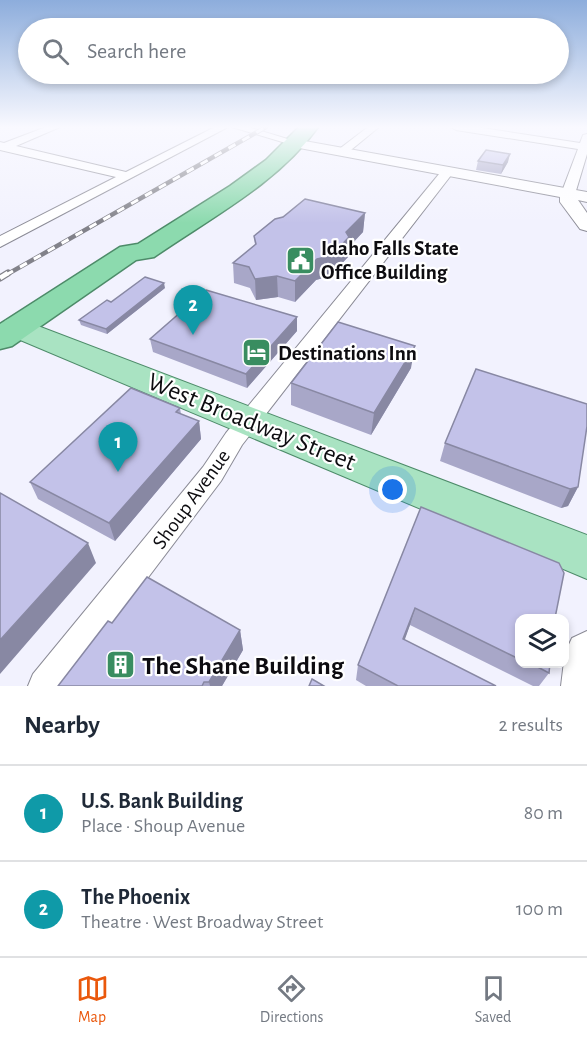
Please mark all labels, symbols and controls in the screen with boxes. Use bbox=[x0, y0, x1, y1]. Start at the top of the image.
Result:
search box bbox=[18, 18, 569, 84]
icon: search bbox=[39, 35, 72, 68]
text: Search here bbox=[87, 40, 186, 62]
place label: Idaho Falls State Office Building bbox=[321, 238, 459, 283]
public building icon: Idaho Falls State Office Building bbox=[284, 244, 316, 276]
pin: 2 bbox=[174, 286, 212, 335]
hotel icon: Destinations Inn bbox=[241, 337, 273, 369]
place label: Destinations Inn bbox=[278, 343, 417, 364]
street label: West Broadway Street bbox=[144, 368, 359, 476]
pin: 1 bbox=[98, 422, 138, 472]
street label: Shoup Avenue bbox=[149, 446, 234, 553]
your location bbox=[378, 475, 407, 504]
map controls bbox=[515, 614, 569, 668]
button: layers bbox=[515, 614, 569, 668]
building icon: The Shane Building bbox=[105, 649, 137, 681]
place label: The Shane Building bbox=[142, 653, 345, 679]
text: Nearby bbox=[24, 712, 100, 738]
text: 2 results bbox=[499, 715, 563, 735]
text: U.S. Bank Building bbox=[81, 790, 243, 812]
text: 1 bbox=[40, 803, 47, 823]
text: 80 m bbox=[524, 803, 563, 823]
text: Place · Shoup Avenue bbox=[81, 816, 245, 836]
text: The Phoenix bbox=[81, 886, 190, 908]
text: 2 bbox=[39, 899, 48, 919]
text: 100 m bbox=[516, 899, 563, 919]
text: Theatre · West Broadway Street bbox=[81, 912, 323, 932]
tab: Map bbox=[76, 972, 109, 1027]
tab: Directions bbox=[260, 972, 324, 1027]
tab: Saved bbox=[475, 972, 511, 1027]

